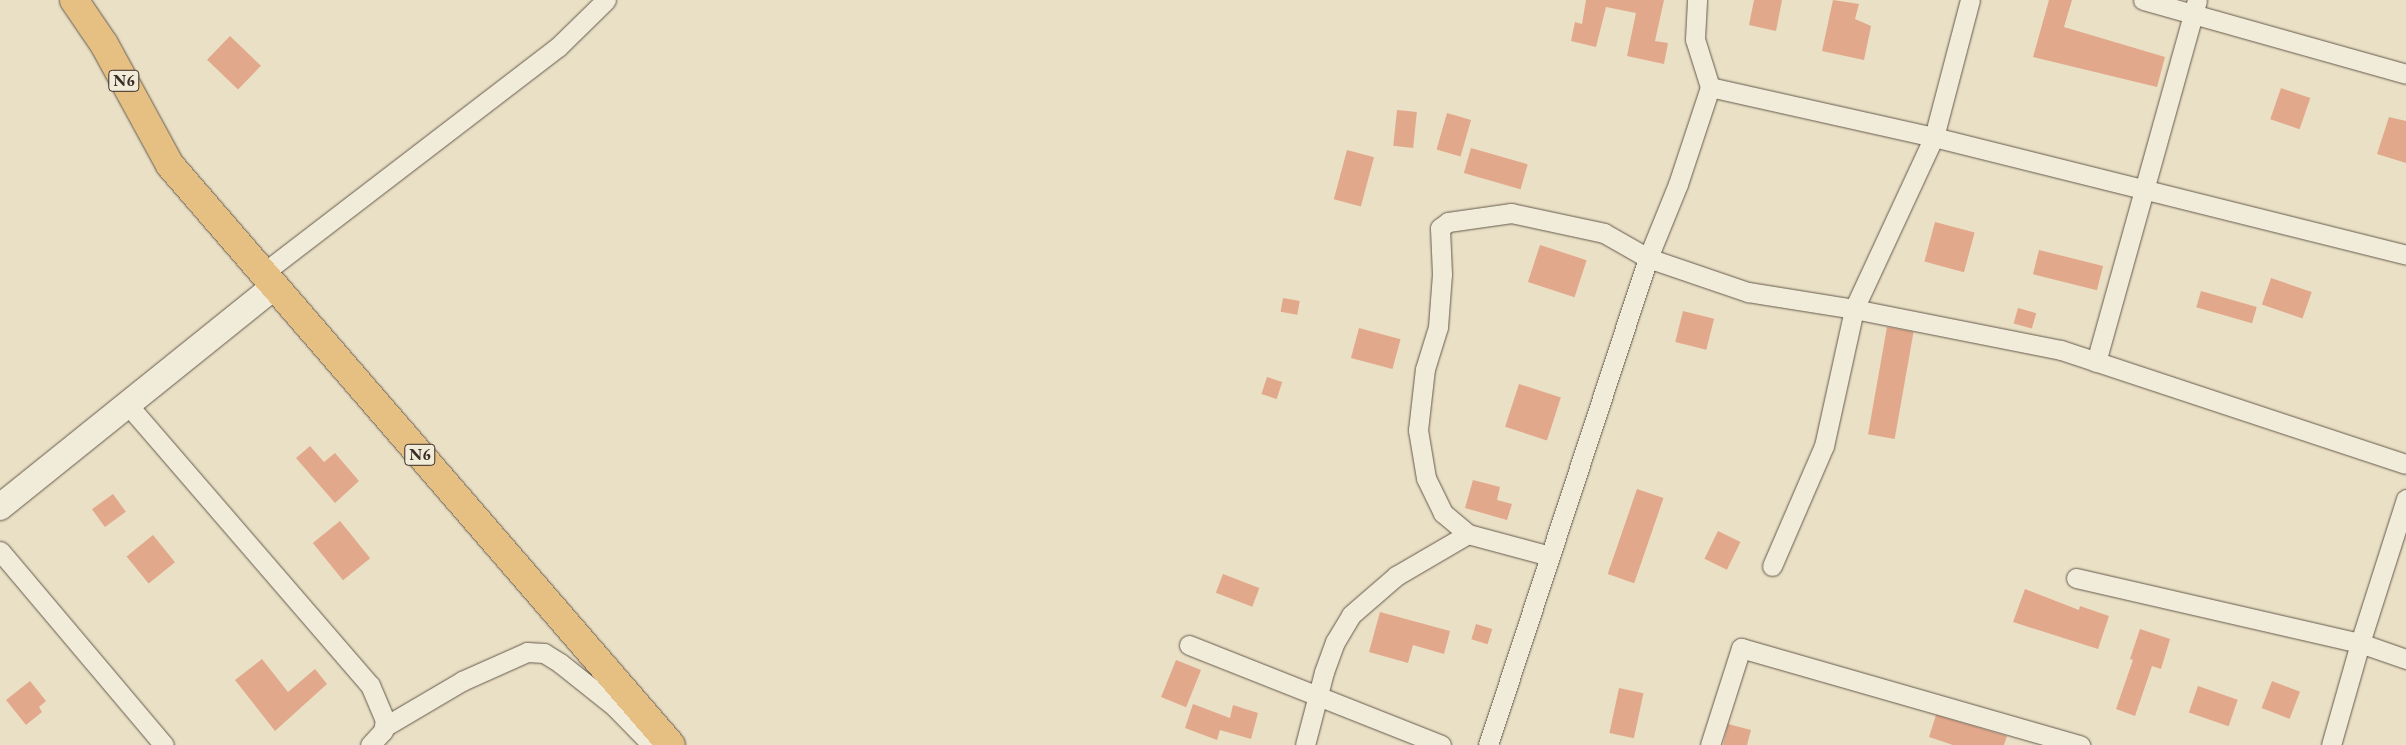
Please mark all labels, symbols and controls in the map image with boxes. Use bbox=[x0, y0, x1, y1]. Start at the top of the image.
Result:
road number: N6 bbox=[108, 68, 140, 94]
road number: N6 bbox=[404, 442, 436, 468]

